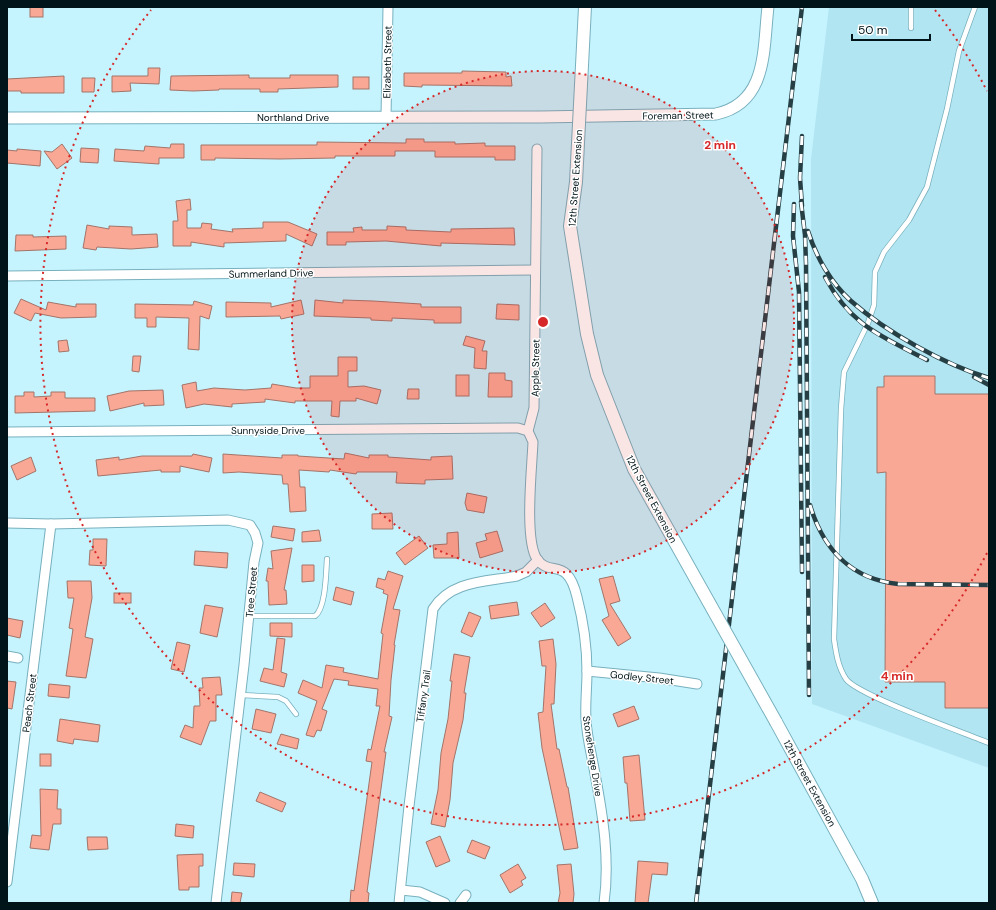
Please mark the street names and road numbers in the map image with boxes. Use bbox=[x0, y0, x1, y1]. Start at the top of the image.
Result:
street label: Elizabeth Street bbox=[380, 25, 395, 98]
street label: Foreman Street bbox=[642, 108, 714, 123]
street label: Northland Drive bbox=[257, 111, 329, 124]
street label: 12th Street Extension bbox=[566, 129, 585, 227]
street label: Summerland Drive bbox=[229, 266, 314, 281]
street label: Apple Street bbox=[528, 339, 543, 397]
street label: Sunnyside Drive bbox=[231, 424, 305, 437]
street label: 12th Street Extension bbox=[623, 453, 680, 545]
street label: Tree Street bbox=[243, 566, 260, 618]
street label: Godley Street bbox=[609, 668, 675, 687]
street label: Tiffany Trail bbox=[413, 669, 434, 723]
street label: Peach Street bbox=[19, 673, 40, 733]
street label: Stonehenge Drive bbox=[580, 715, 605, 798]
street label: 12th Street Extension bbox=[780, 738, 839, 829]

